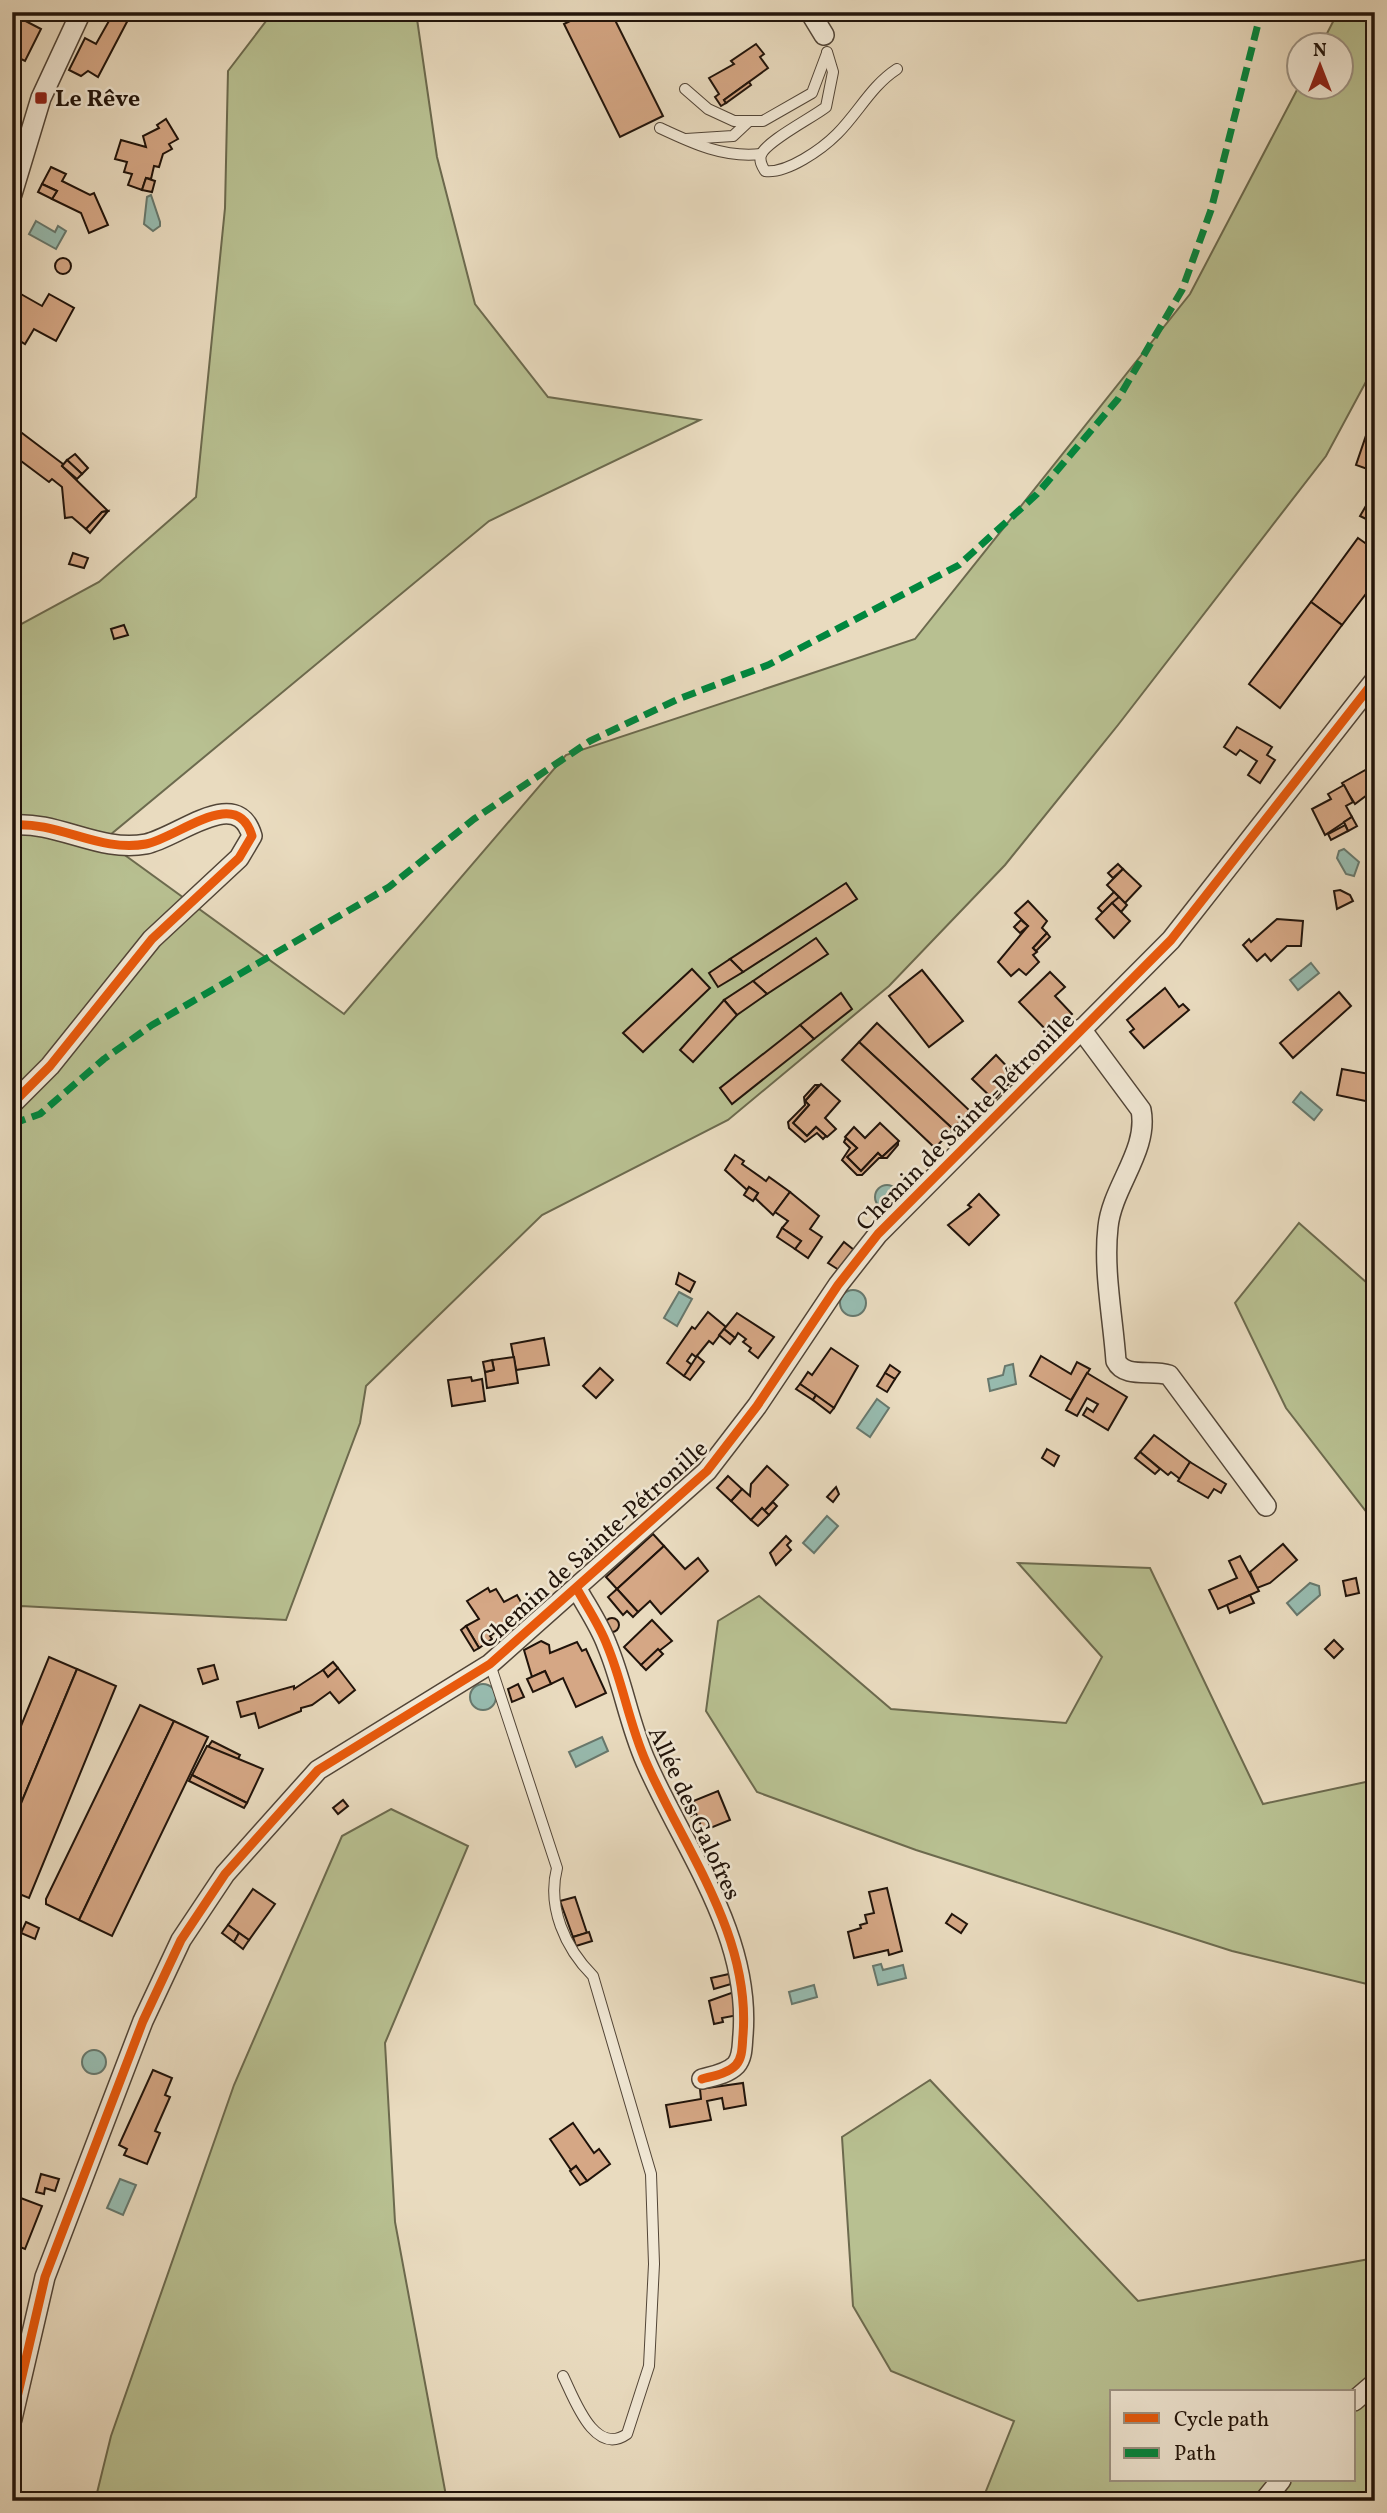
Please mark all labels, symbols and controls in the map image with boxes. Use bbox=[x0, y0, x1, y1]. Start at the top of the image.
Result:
north arrow bbox=[1286, 32, 1356, 102]
text: N bbox=[1313, 38, 1327, 64]
place label: Le Rêve bbox=[55, 83, 140, 117]
marker: Le Rêve bbox=[33, 90, 49, 106]
street label: Chemin de Sainte-Pétronille bbox=[849, 1005, 1084, 1240]
street label: Chemin de Sainte-Pétronille bbox=[472, 1433, 716, 1658]
street label: Allée des Galofres bbox=[638, 1721, 748, 1906]
legend bbox=[1110, 2390, 1356, 2482]
text: Cycle path bbox=[1174, 2406, 1269, 2435]
text: Path bbox=[1174, 2440, 1216, 2469]

